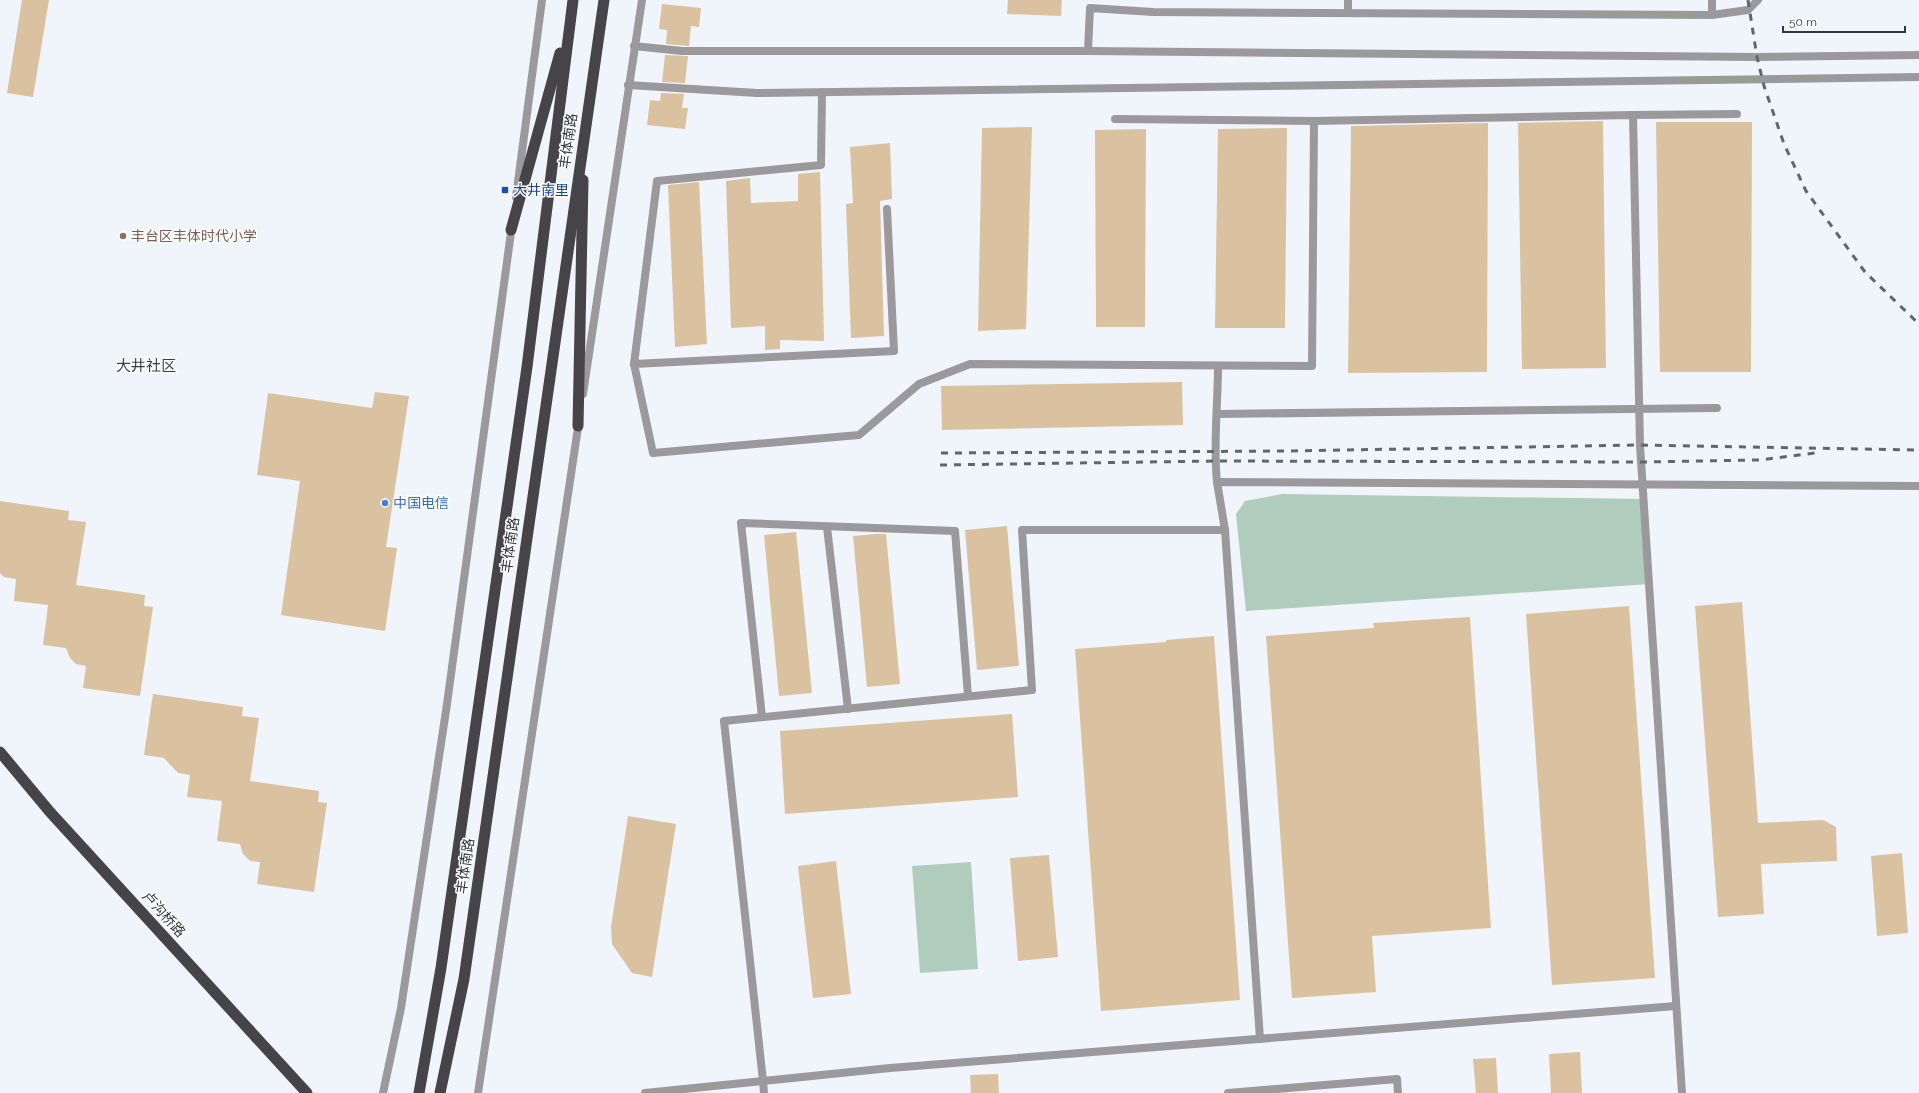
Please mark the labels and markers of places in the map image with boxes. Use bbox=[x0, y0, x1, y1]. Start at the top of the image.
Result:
place label: 大井南里 bbox=[513, 182, 569, 198]
marker: 大井南里 bbox=[500, 185, 510, 195]
place label: 丰台区丰体时代小学 bbox=[131, 228, 257, 244]
marker: 丰台区丰体时代小学 bbox=[118, 231, 128, 241]
place label: 中国电信 bbox=[393, 495, 449, 511]
marker: 中国电信 bbox=[380, 498, 390, 508]

